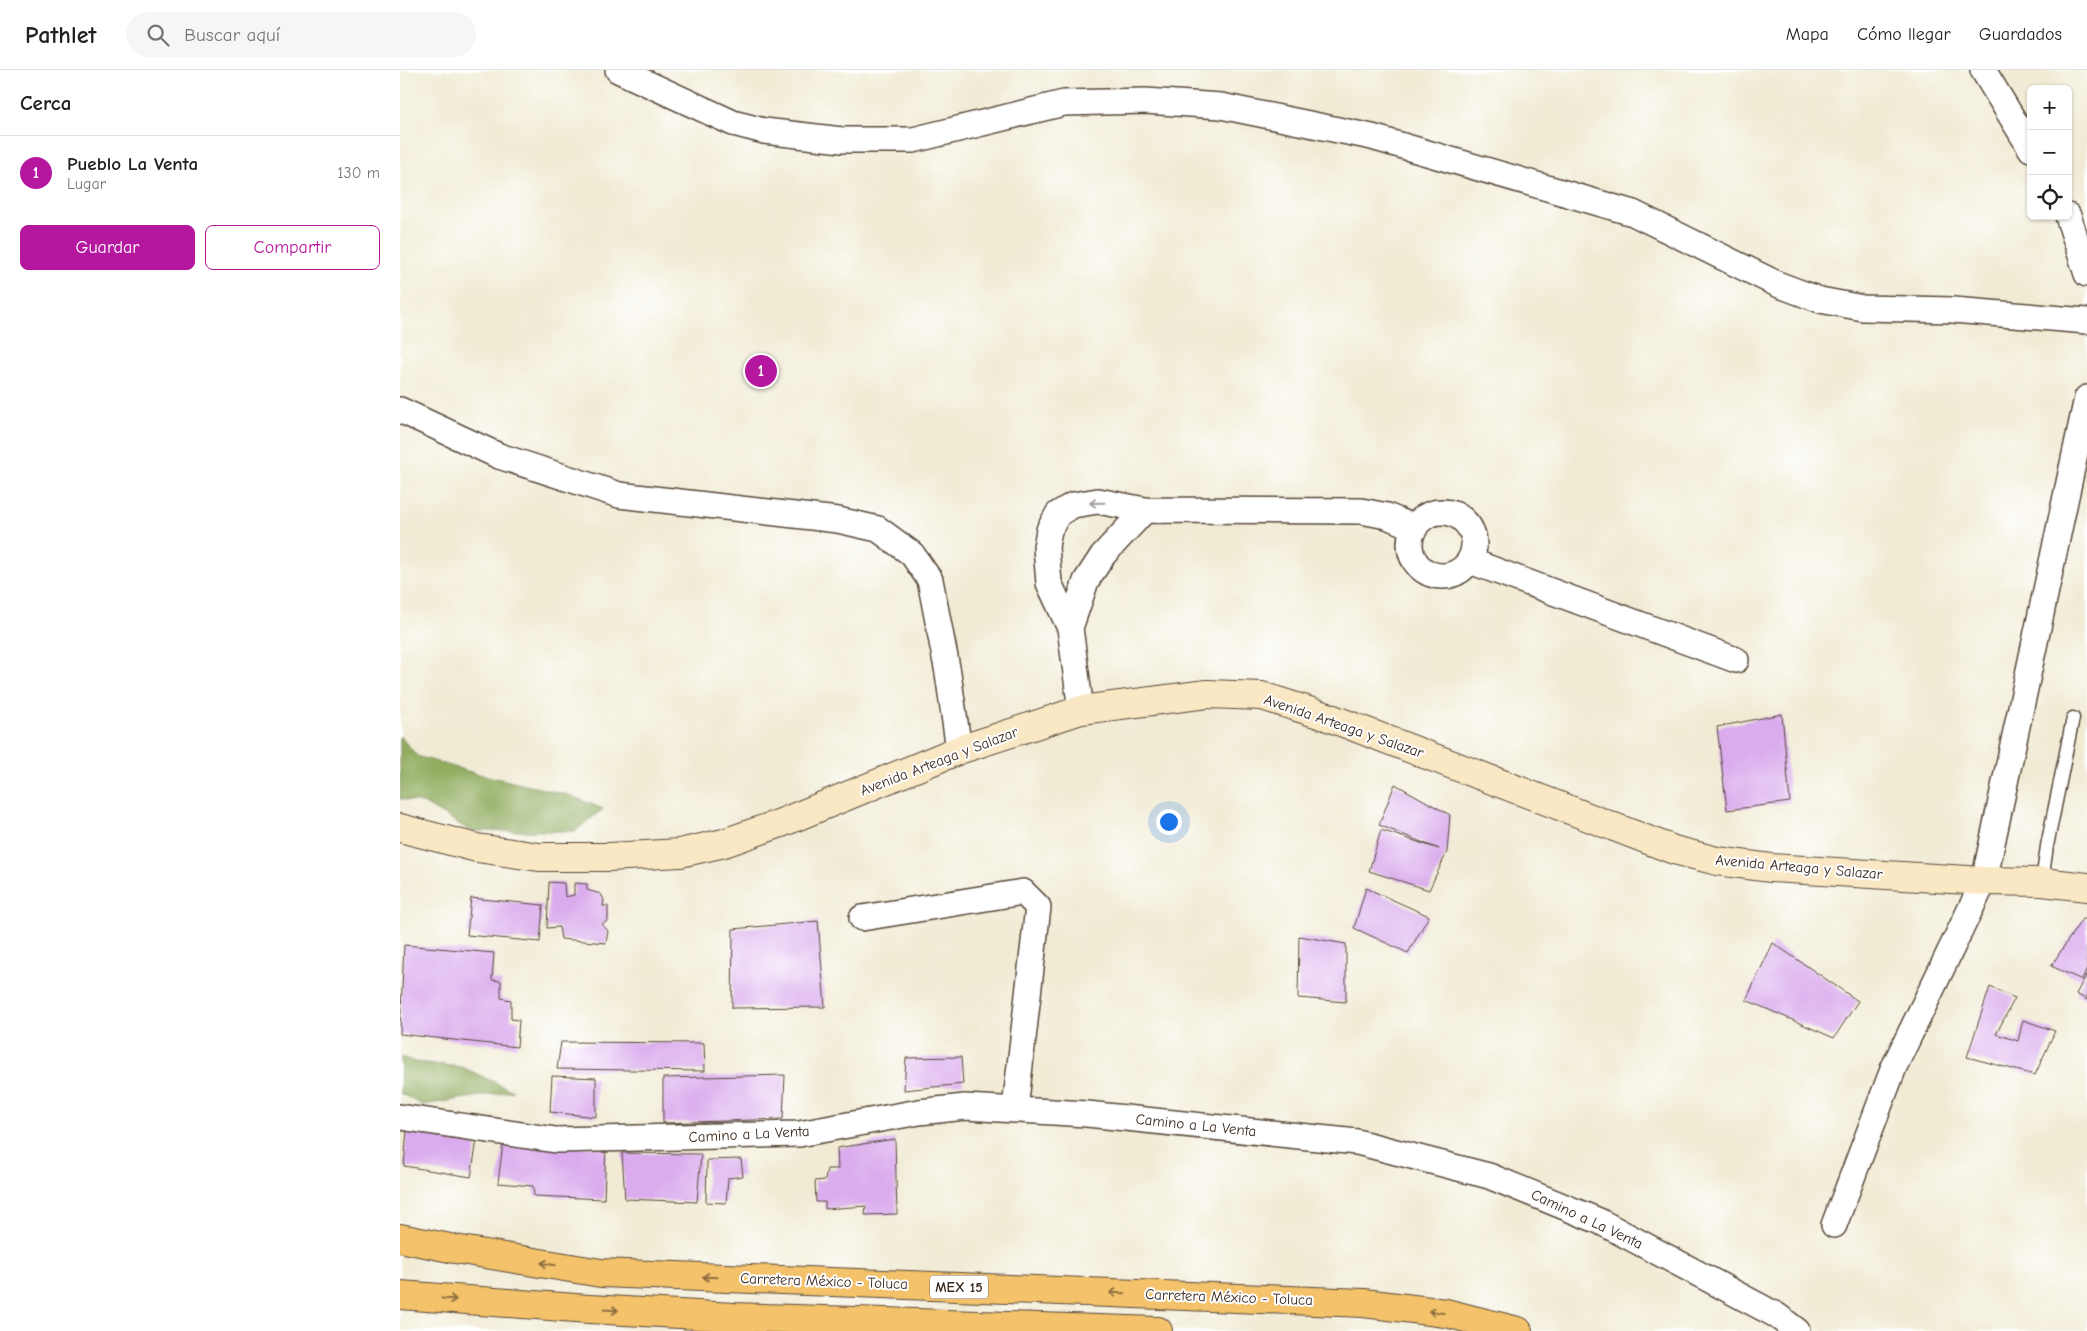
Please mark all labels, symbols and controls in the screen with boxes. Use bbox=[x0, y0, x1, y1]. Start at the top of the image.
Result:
search box bbox=[126, 12, 476, 57]
text: Pathlet bbox=[25, 21, 96, 49]
icon: search bbox=[144, 21, 172, 49]
text: Buscar aquí bbox=[184, 24, 280, 46]
text: Mapa bbox=[1786, 24, 1829, 45]
text: Cómo llegar bbox=[1857, 24, 1951, 45]
text: Guardados bbox=[1979, 24, 2062, 45]
map controls bbox=[2027, 85, 2072, 220]
button: + bbox=[2027, 85, 2072, 130]
text: Cerca bbox=[20, 91, 71, 115]
button: − bbox=[2027, 130, 2072, 175]
text: Pueblo La Venta bbox=[67, 153, 198, 175]
text: 1 bbox=[33, 164, 39, 182]
text: 130 m bbox=[337, 164, 380, 182]
text: Lugar bbox=[67, 175, 106, 193]
button: locate bbox=[2027, 175, 2072, 220]
button: Guardar bbox=[20, 225, 195, 270]
button: Compartir bbox=[205, 225, 380, 270]
pin: 1 bbox=[745, 352, 777, 390]
one-way arrow bbox=[1089, 498, 1106, 508]
street label: Avenida Arteaga y Salazar bbox=[1262, 690, 1426, 762]
street label: Avenida Arteaga y Salazar bbox=[857, 723, 1021, 799]
your location bbox=[1156, 809, 1182, 835]
street label: Avenida Arteaga y Salazar bbox=[1715, 851, 1883, 883]
street label: Camino a La Venta bbox=[1135, 1110, 1257, 1140]
street label: Camino a La Venta bbox=[688, 1122, 810, 1146]
street label: Camino a La Venta bbox=[1528, 1185, 1646, 1253]
one-way arrow bbox=[540, 1259, 556, 1269]
street label: Carretera México - Toluca bbox=[740, 1269, 908, 1293]
one-way arrow bbox=[702, 1272, 718, 1282]
road number: MEX 15 bbox=[930, 1276, 988, 1298]
street label: Carretera México - Toluca bbox=[1145, 1285, 1313, 1309]
one-way arrow bbox=[1109, 1288, 1125, 1297]
one-way arrow bbox=[440, 1294, 456, 1303]
one-way arrow bbox=[602, 1306, 618, 1315]
one-way arrow bbox=[1429, 1307, 1445, 1317]

